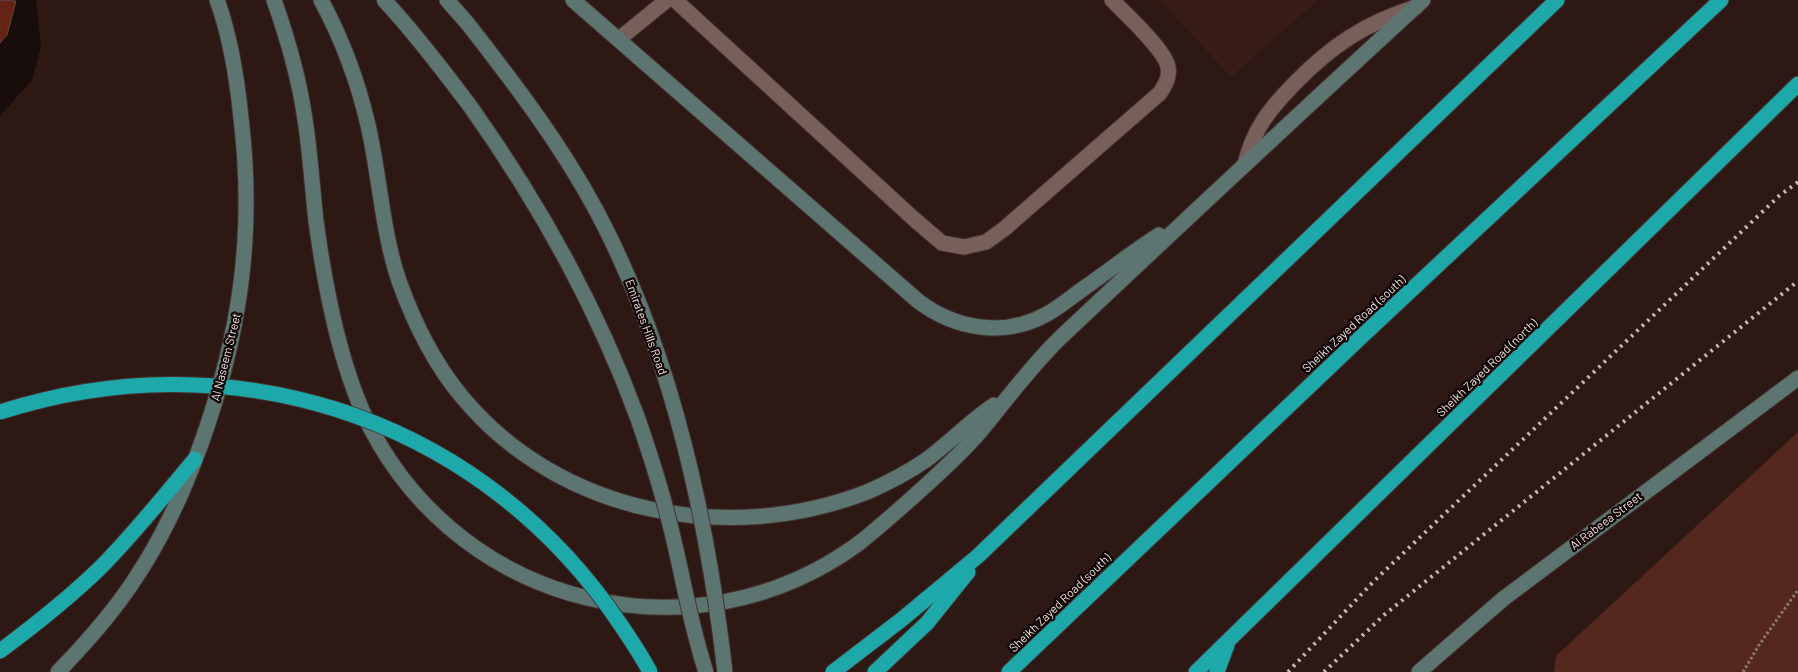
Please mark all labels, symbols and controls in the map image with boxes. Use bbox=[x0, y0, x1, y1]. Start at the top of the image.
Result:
street label: Sheikh Zayed Road (south) bbox=[1299, 272, 1409, 376]
street label: Emirates Hills Road bbox=[622, 277, 670, 377]
street label: Al Naseem Street bbox=[208, 311, 244, 403]
street label: Sheikh Zayed Road (north) bbox=[1434, 316, 1540, 420]
street label: Al Rabeea Street bbox=[1567, 489, 1645, 553]
street label: Sheikh Zayed Road (south) bbox=[1006, 551, 1114, 655]

